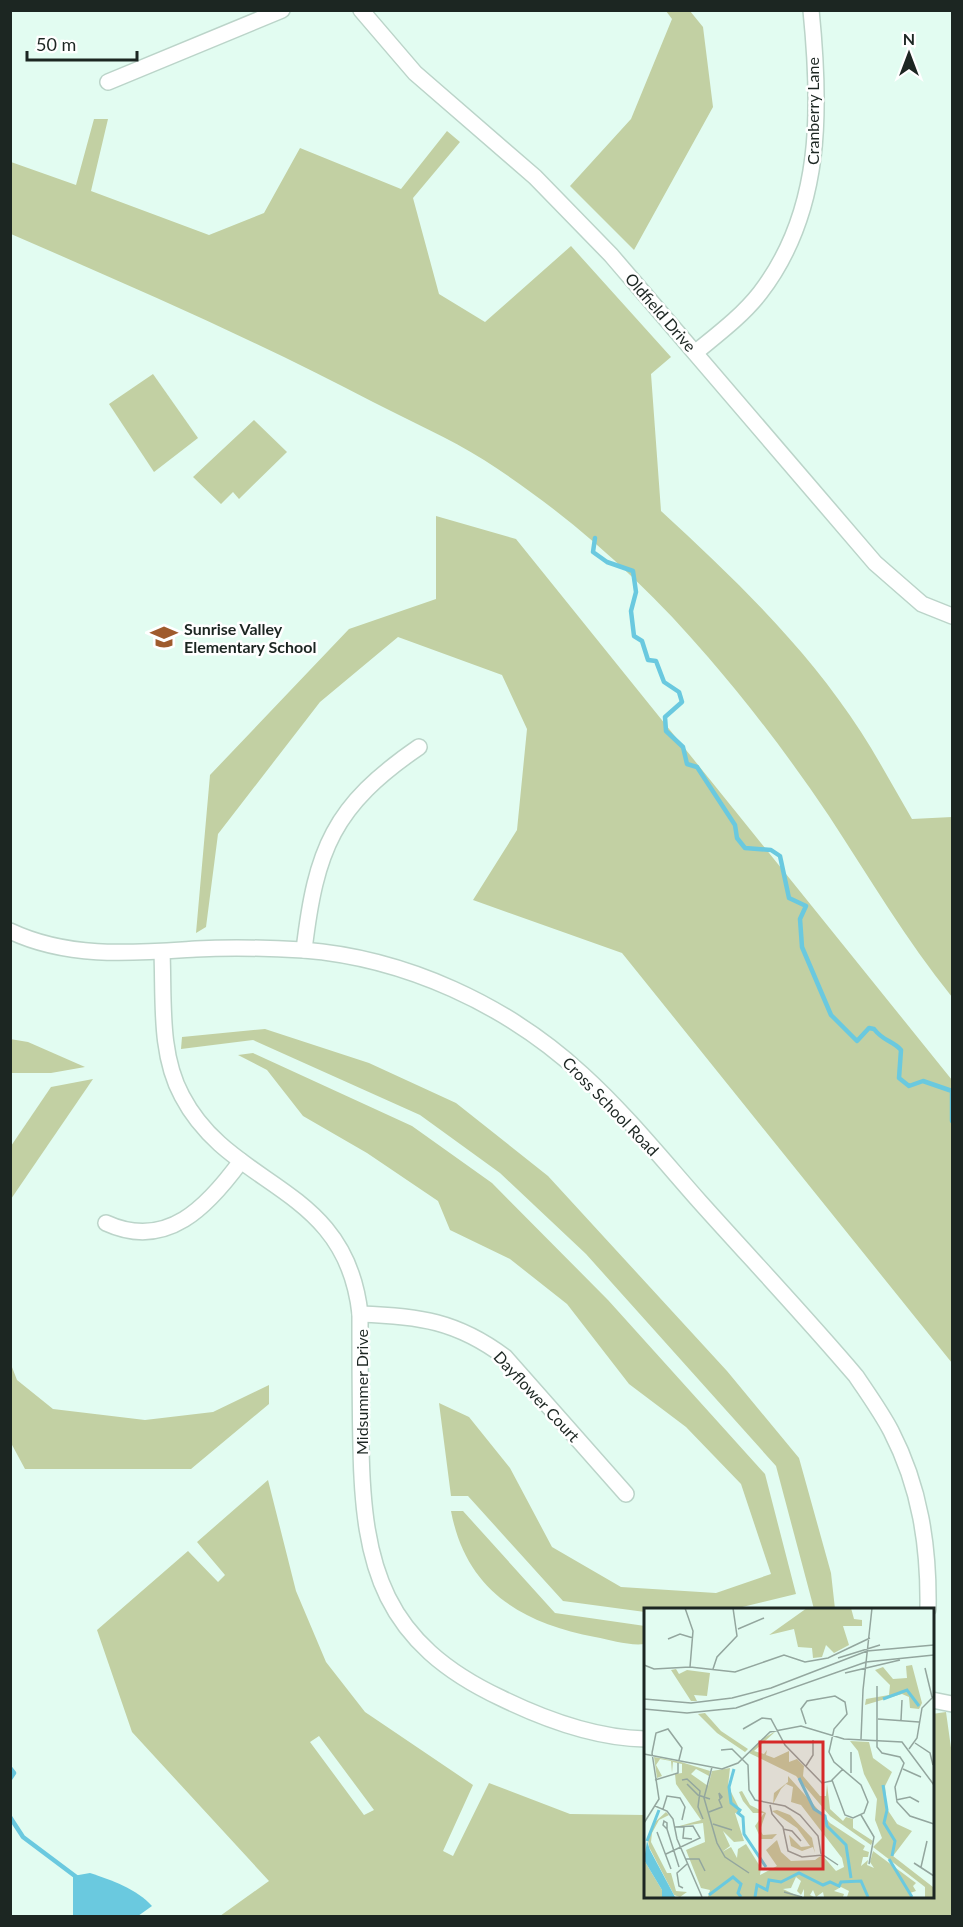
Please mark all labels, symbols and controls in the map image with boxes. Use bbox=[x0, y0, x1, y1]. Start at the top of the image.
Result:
scale bar bbox=[27, 24, 136, 62]
north arrow bbox=[879, 24, 939, 84]
text: N bbox=[903, 29, 915, 48]
text: 50 m bbox=[36, 33, 76, 55]
street label: Cranberry Lane bbox=[803, 57, 822, 165]
street label: Oldfield Drive bbox=[622, 269, 700, 355]
place label: Sunrise Valley Elementary School bbox=[184, 619, 316, 656]
school or university icon: Sunrise Valley Elementary School bbox=[149, 622, 179, 652]
street label: Cross School Road bbox=[559, 1053, 663, 1159]
street label: Midsummer Drive bbox=[352, 1329, 371, 1455]
street label: Dayflower Court bbox=[490, 1347, 584, 1445]
inset map bbox=[644, 1608, 933, 1897]

